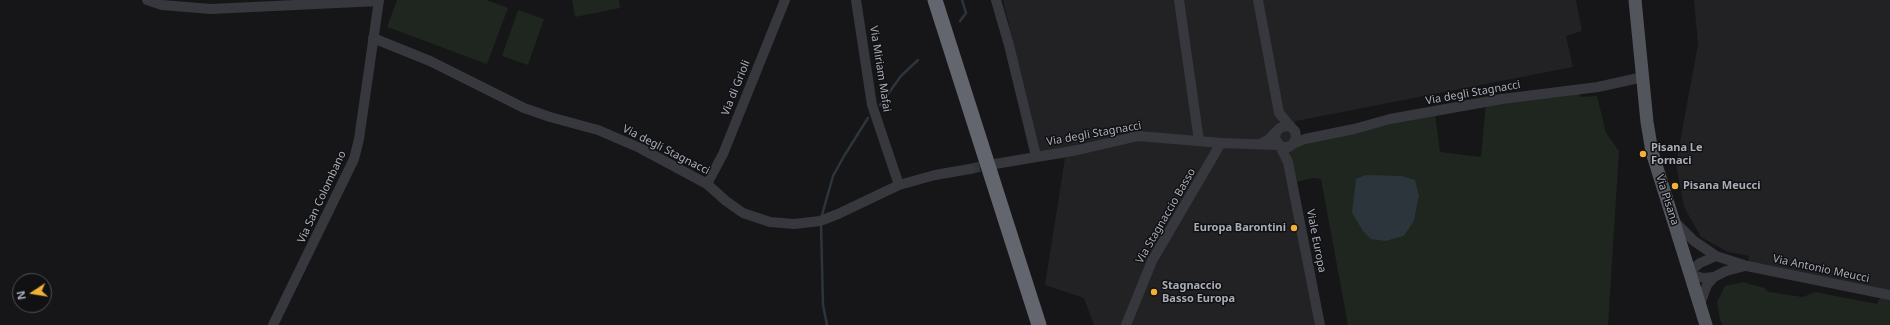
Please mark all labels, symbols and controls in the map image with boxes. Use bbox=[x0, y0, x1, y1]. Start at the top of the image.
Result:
street label: Via Miriam Mafai bbox=[867, 25, 893, 113]
street label: Via di Grioli bbox=[719, 58, 753, 118]
street label: Via degli Stagnacci bbox=[1425, 78, 1521, 108]
street label: Via degli Stagnacci bbox=[1046, 119, 1142, 149]
street label: Via degli Stagnacci bbox=[620, 122, 712, 178]
place label: Pisana Le Fornaci bbox=[1651, 141, 1703, 167]
street label: Via San Colombano bbox=[295, 149, 349, 245]
marker: Pisana Le Fornaci bbox=[1638, 149, 1648, 159]
street label: Via Stagnaccio Basso bbox=[1133, 166, 1199, 266]
street label: Via Pisana bbox=[1653, 173, 1681, 227]
place label: Pisana Meucci bbox=[1683, 179, 1761, 193]
marker: Pisana Meucci bbox=[1670, 181, 1680, 191]
street label: Viale Europa bbox=[1303, 208, 1329, 274]
place label: Europa Barontini bbox=[1194, 221, 1286, 235]
marker: Europa Barontini bbox=[1289, 223, 1299, 233]
street label: Via Antonio Meucci bbox=[1771, 252, 1871, 286]
north arrow bbox=[12, 273, 52, 313]
place label: Stagnaccio Basso Europa bbox=[1162, 279, 1235, 305]
marker: Stagnaccio Basso Europa bbox=[1149, 287, 1159, 297]
text: N bbox=[12, 289, 29, 301]

